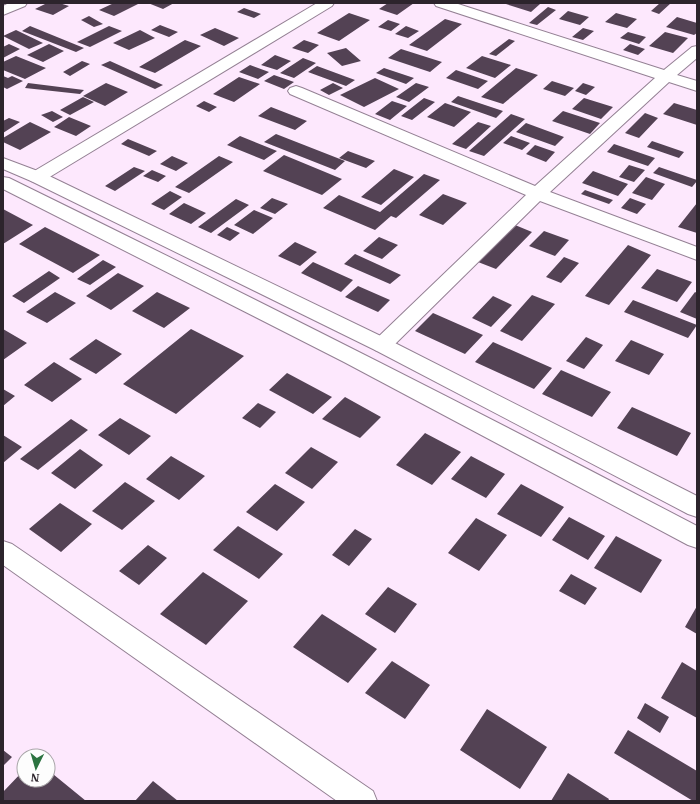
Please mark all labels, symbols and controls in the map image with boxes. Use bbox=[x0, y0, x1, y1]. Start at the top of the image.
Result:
north arrow bbox=[16, 748, 56, 788]
text: N bbox=[30, 771, 40, 785]

